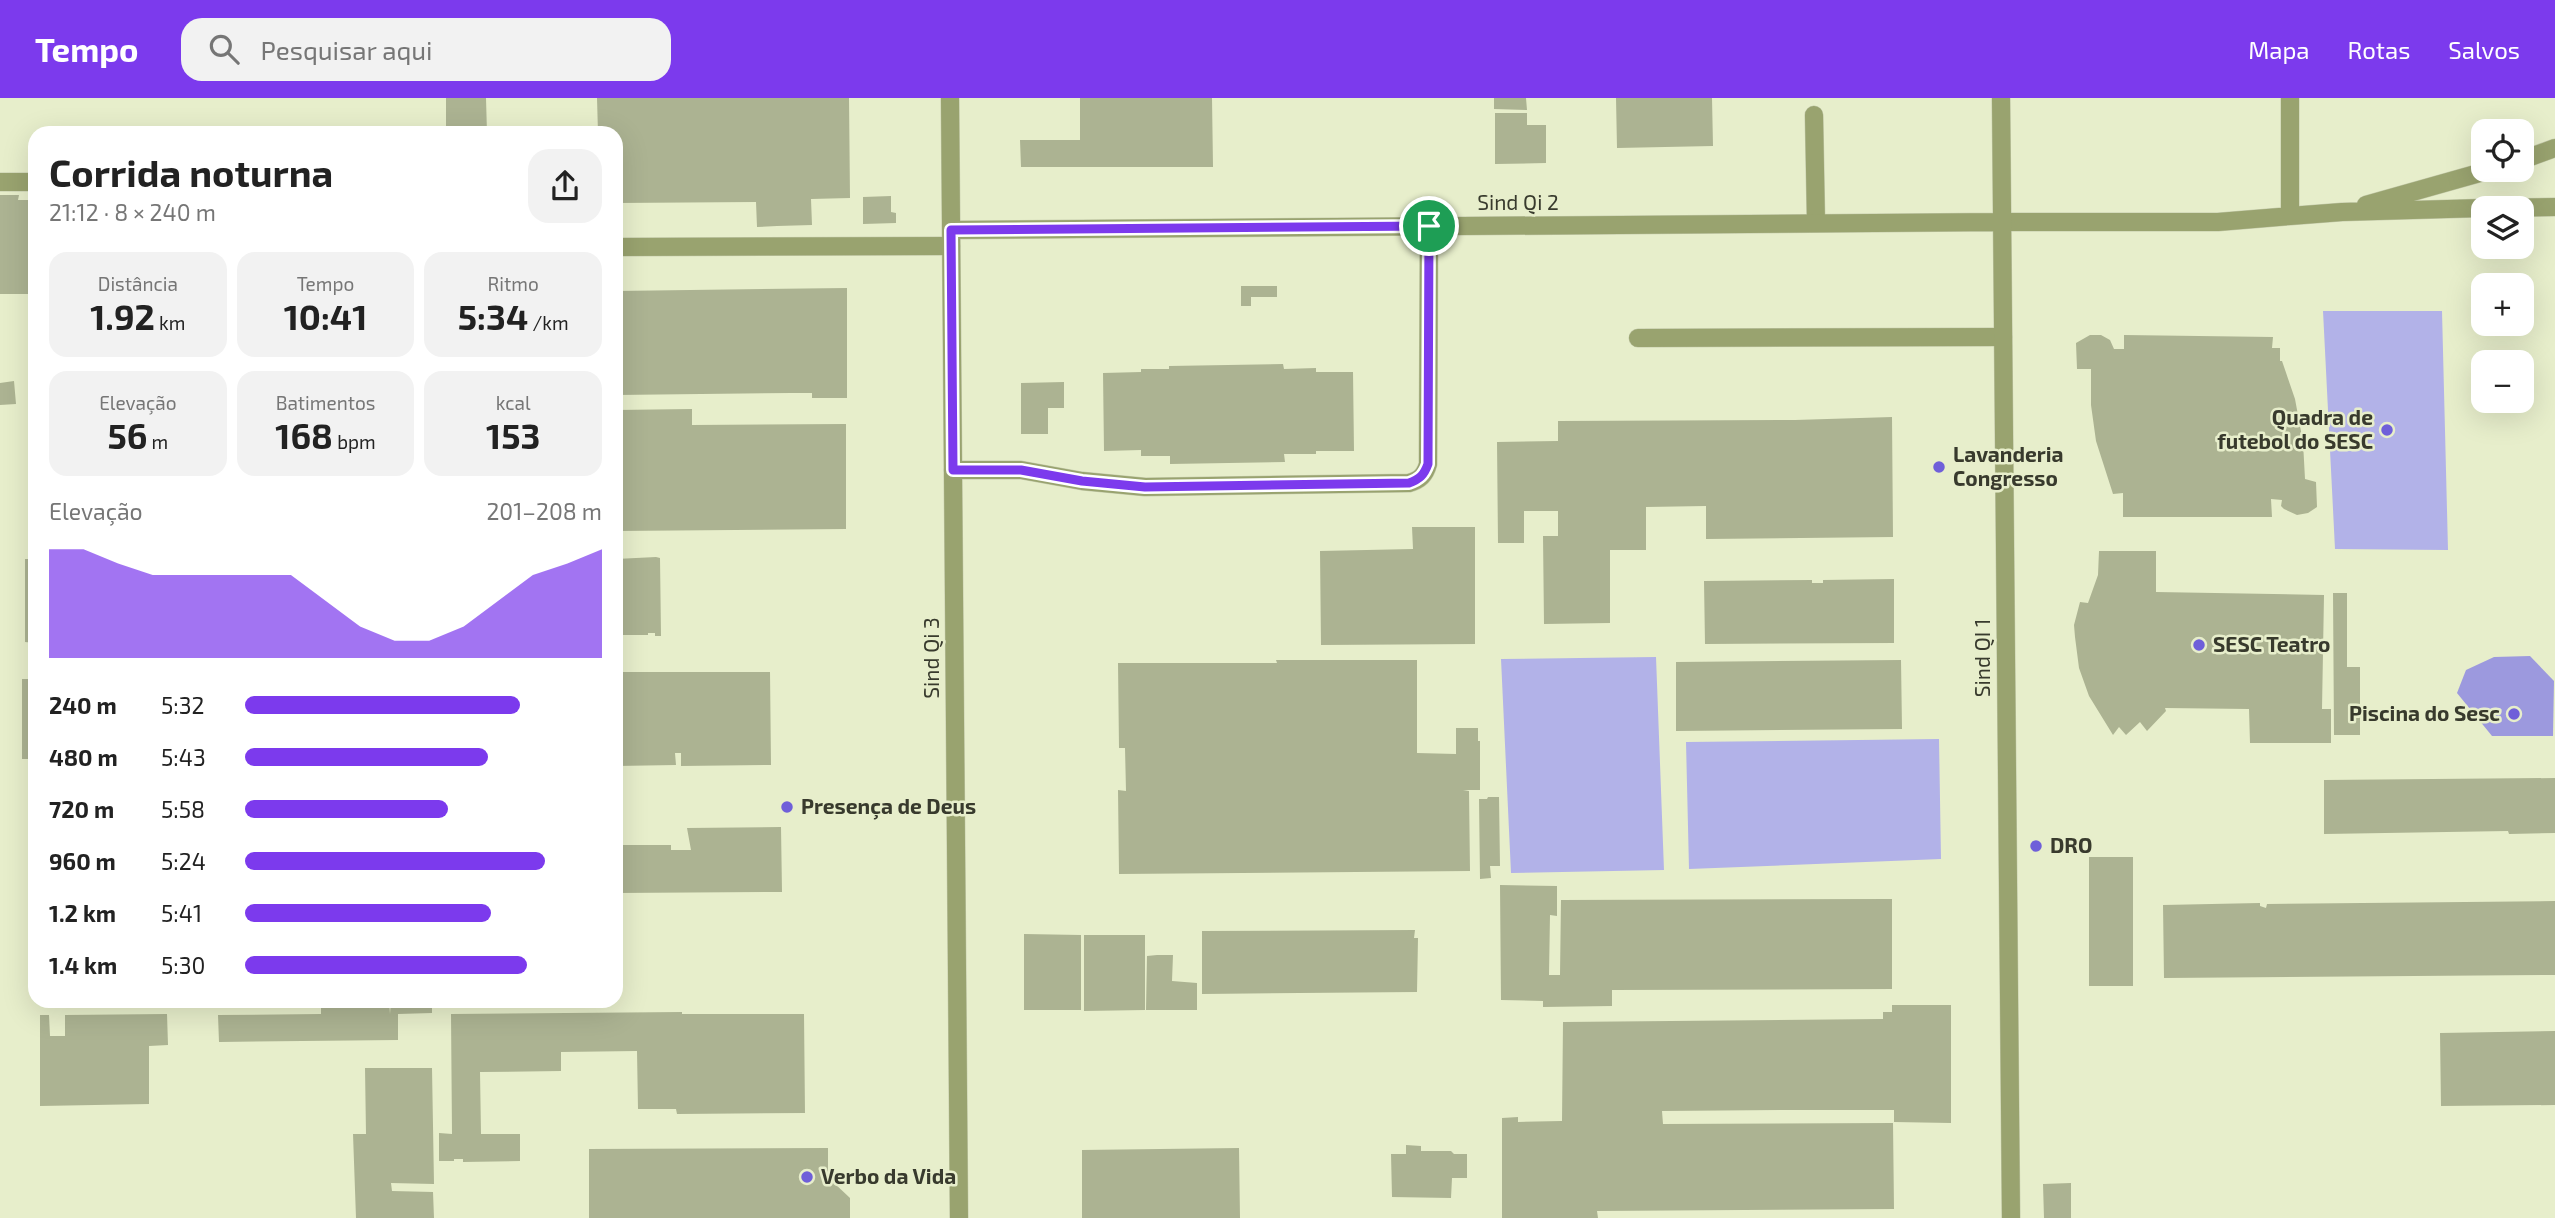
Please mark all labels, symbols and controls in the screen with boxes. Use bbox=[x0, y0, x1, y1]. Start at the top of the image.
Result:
search box bbox=[181, 18, 671, 81]
text: Tempo bbox=[35, 29, 139, 69]
icon: search bbox=[205, 30, 243, 68]
text: Pesquisar aqui bbox=[261, 34, 433, 65]
text: Mapa bbox=[2248, 35, 2310, 64]
text: Rotas bbox=[2348, 35, 2410, 64]
text: Salvos bbox=[2448, 35, 2520, 64]
map controls bbox=[2471, 119, 2534, 413]
button: locate bbox=[2471, 119, 2534, 182]
text: Corrida noturna bbox=[49, 149, 333, 195]
button: share bbox=[528, 149, 602, 223]
street label: Sind Qi 2 bbox=[1477, 189, 1559, 215]
pin bbox=[1399, 196, 1459, 256]
button: layers bbox=[2471, 196, 2534, 259]
text: 21:12 · 8 × 240 m bbox=[49, 198, 216, 226]
icon: arrive bbox=[1410, 207, 1448, 245]
text: Distância bbox=[98, 272, 178, 295]
text: Tempo bbox=[297, 272, 354, 295]
text: Ritmo bbox=[488, 272, 539, 295]
button: + bbox=[2471, 273, 2534, 336]
text: 1.92 bbox=[90, 295, 155, 337]
text: 10:41 bbox=[284, 295, 367, 337]
text: 5:34 bbox=[458, 295, 528, 337]
text: km bbox=[155, 311, 185, 334]
text: /km bbox=[528, 311, 569, 334]
button: − bbox=[2471, 350, 2534, 413]
text: Elevação bbox=[99, 391, 177, 414]
text: Batimentos bbox=[276, 391, 375, 414]
text: kcal bbox=[496, 391, 531, 414]
place label: Quadra de futebol do SESC bbox=[2217, 404, 2373, 453]
text: 56 bbox=[107, 414, 147, 456]
text: 168 bbox=[275, 414, 333, 456]
text: 153 bbox=[486, 414, 540, 456]
marker: Quadra de futebol do SESC bbox=[2379, 422, 2395, 438]
text: m bbox=[147, 430, 168, 453]
text: bpm bbox=[333, 430, 376, 453]
place label: Lavanderia Congresso bbox=[1953, 441, 2064, 490]
marker: Lavanderia Congresso bbox=[1931, 459, 1947, 475]
text: Elevação bbox=[49, 497, 143, 525]
text: 201–208 m bbox=[486, 497, 602, 525]
street label: Sind Qi 3 bbox=[918, 617, 944, 699]
street label: Sind QI 1 bbox=[1969, 619, 1995, 697]
place label: SESC Teatro bbox=[2213, 631, 2330, 656]
marker: SESC Teatro bbox=[2191, 637, 2207, 653]
text: 240 m bbox=[49, 691, 117, 719]
text: 5:32 bbox=[161, 691, 204, 719]
place label: Piscina do Sesc bbox=[2349, 700, 2500, 725]
marker: Piscina do Sesc bbox=[2506, 706, 2522, 722]
text: 480 m bbox=[49, 743, 118, 771]
text: 5:43 bbox=[161, 743, 206, 771]
place label: Presença de Deus bbox=[801, 793, 976, 820]
text: 720 m bbox=[49, 795, 114, 823]
text: 5:58 bbox=[161, 795, 205, 823]
marker: Presença de Deus bbox=[779, 799, 795, 815]
place label: DRO bbox=[2050, 832, 2092, 857]
marker: DRO bbox=[2028, 838, 2044, 854]
text: 960 m bbox=[49, 847, 116, 875]
text: 5:24 bbox=[161, 847, 206, 875]
text: 1.2 km bbox=[49, 899, 116, 927]
text: 5:41 bbox=[161, 899, 202, 927]
text: 1.4 km bbox=[49, 951, 117, 979]
text: 5:30 bbox=[161, 951, 205, 979]
place label: Verbo da Vida bbox=[821, 1163, 956, 1188]
marker: Verbo da Vida bbox=[799, 1169, 815, 1185]

